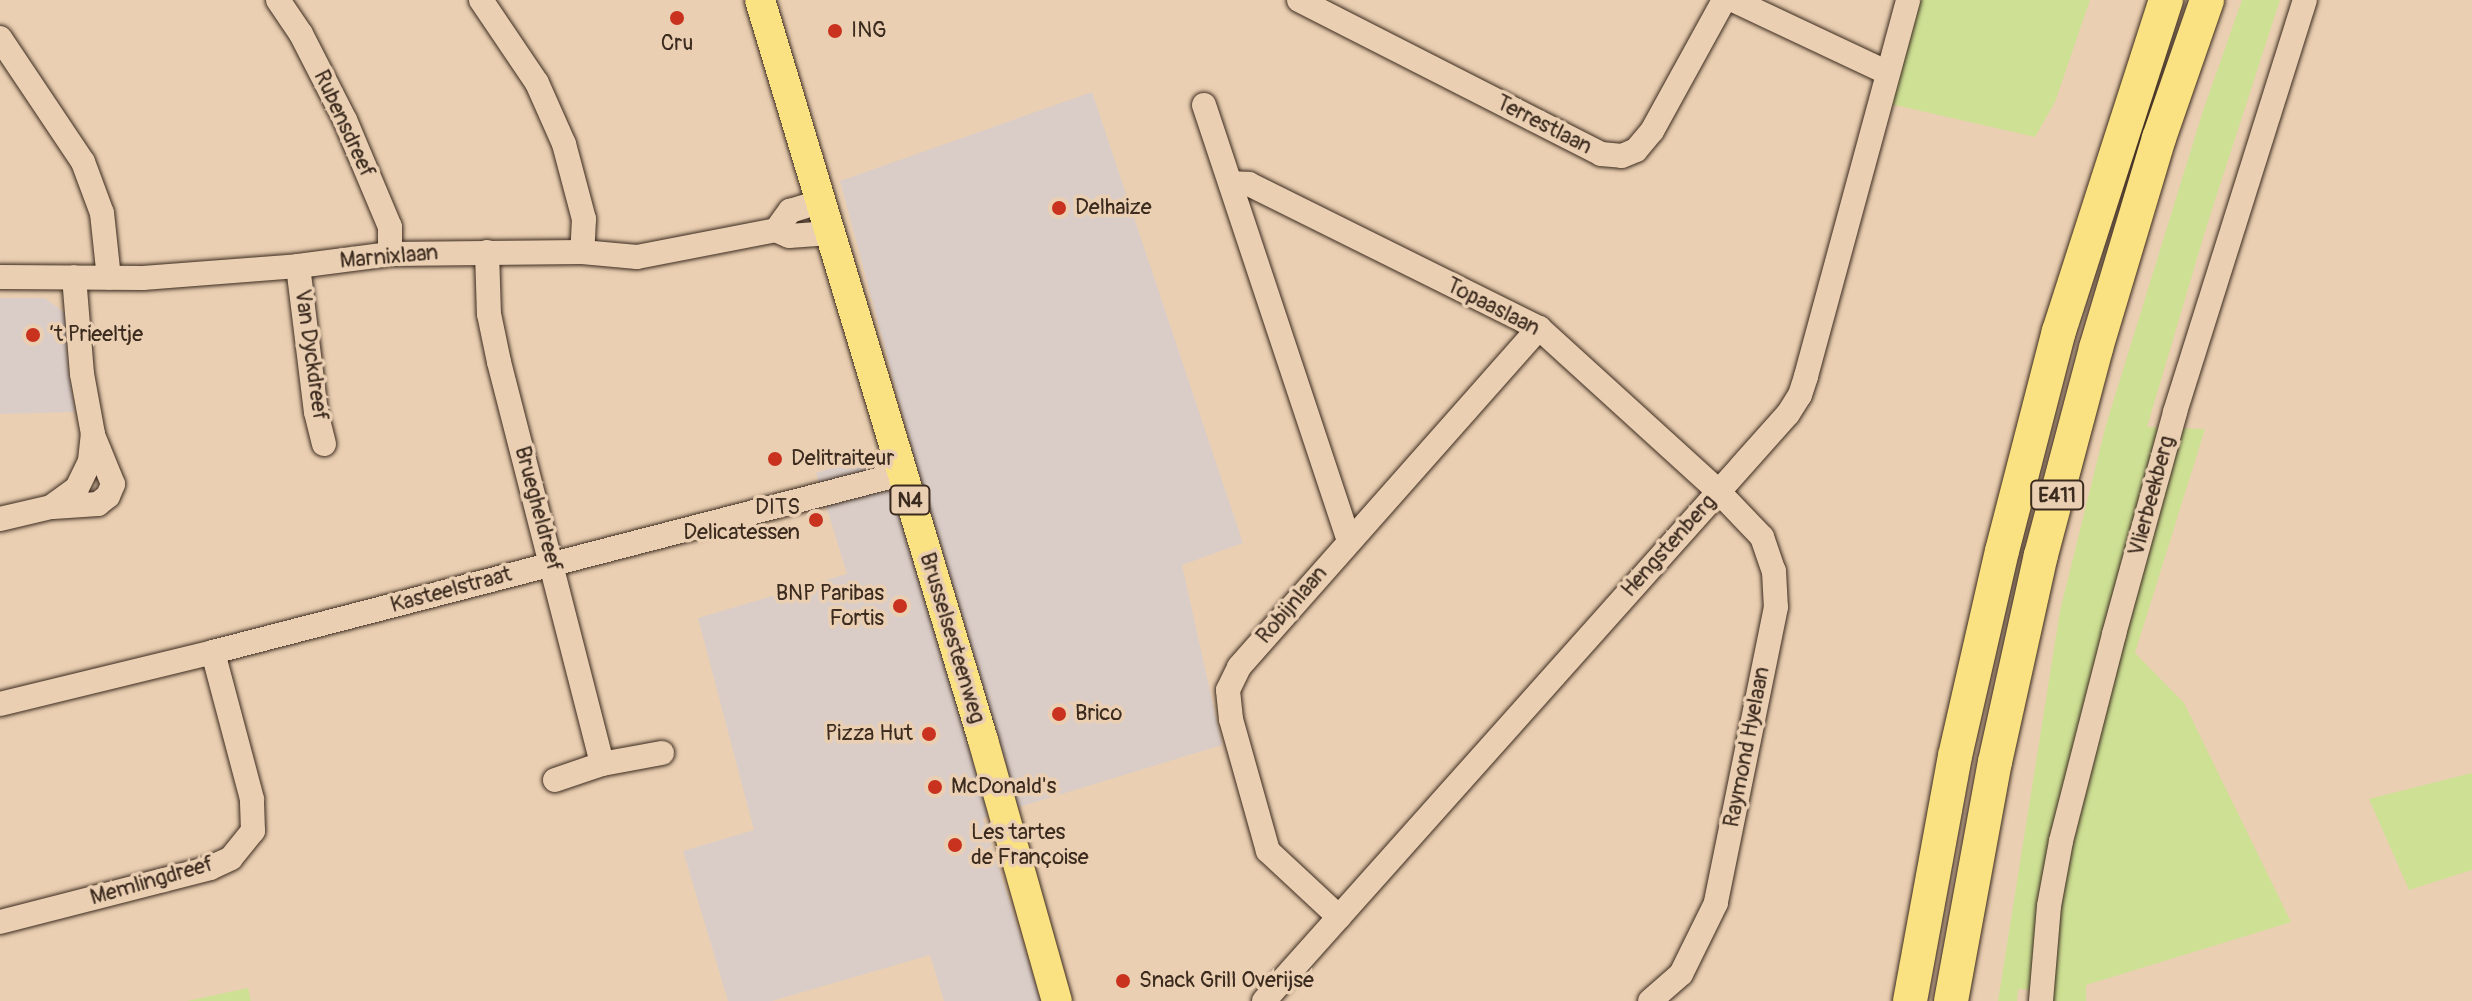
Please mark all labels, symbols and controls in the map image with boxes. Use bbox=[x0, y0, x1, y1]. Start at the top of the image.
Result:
marker: Cru bbox=[668, 9, 686, 27]
place label: ING bbox=[851, 18, 887, 44]
marker: ING bbox=[826, 22, 844, 40]
place label: Cru bbox=[661, 31, 693, 57]
street label: Rubensdreef bbox=[308, 66, 380, 182]
street label: Terrestlaan bbox=[1492, 90, 1596, 160]
place label: Delhaize bbox=[1075, 195, 1152, 221]
marker: Delhaize bbox=[1050, 199, 1068, 217]
street label: Marnixlaan bbox=[339, 240, 439, 274]
street label: Topaaslaan bbox=[1442, 272, 1544, 342]
street label: Van Dyckdreef bbox=[289, 288, 333, 422]
place label: ’t Prieeltje bbox=[49, 322, 143, 348]
marker: ’t Prieeltje bbox=[24, 326, 42, 344]
street label: Vlierbeekberg bbox=[2123, 433, 2181, 559]
street label: Bruegheldreef bbox=[509, 443, 567, 575]
place label: Delitraiteur bbox=[791, 446, 894, 472]
marker: Delitraiteur bbox=[766, 450, 784, 468]
road number: E411 bbox=[2029, 479, 2085, 511]
road number: N4 bbox=[888, 484, 932, 516]
street label: Hengstenberg bbox=[1616, 489, 1722, 603]
place label: DITS Delicatessen bbox=[683, 494, 800, 546]
marker: DITS Delicatessen bbox=[807, 511, 825, 529]
street label: Brusselsesteenweg bbox=[914, 550, 990, 726]
street label: Kasteelstraat bbox=[388, 561, 514, 619]
street label: Robijnlaan bbox=[1251, 561, 1333, 649]
place label: BNP Paribas Fortis bbox=[776, 580, 884, 632]
marker: BNP Paribas Fortis bbox=[891, 597, 909, 615]
street label: Raymond Hyelaan bbox=[1718, 665, 1776, 829]
place label: Brico bbox=[1075, 701, 1122, 727]
marker: Brico bbox=[1050, 705, 1068, 723]
place label: Pizza Hut bbox=[825, 721, 913, 747]
marker: Pizza Hut bbox=[920, 725, 938, 743]
place label: McDonald's bbox=[951, 774, 1056, 800]
marker: McDonald's bbox=[926, 778, 944, 796]
place label: Les tartes de Françoise bbox=[971, 819, 1089, 870]
marker: Les tartes de Françoise bbox=[946, 836, 964, 854]
street label: Memlingdreef bbox=[87, 851, 217, 911]
place label: Snack Grill Overijse bbox=[1139, 968, 1314, 994]
marker: Snack Grill Overijse bbox=[1114, 972, 1132, 990]

